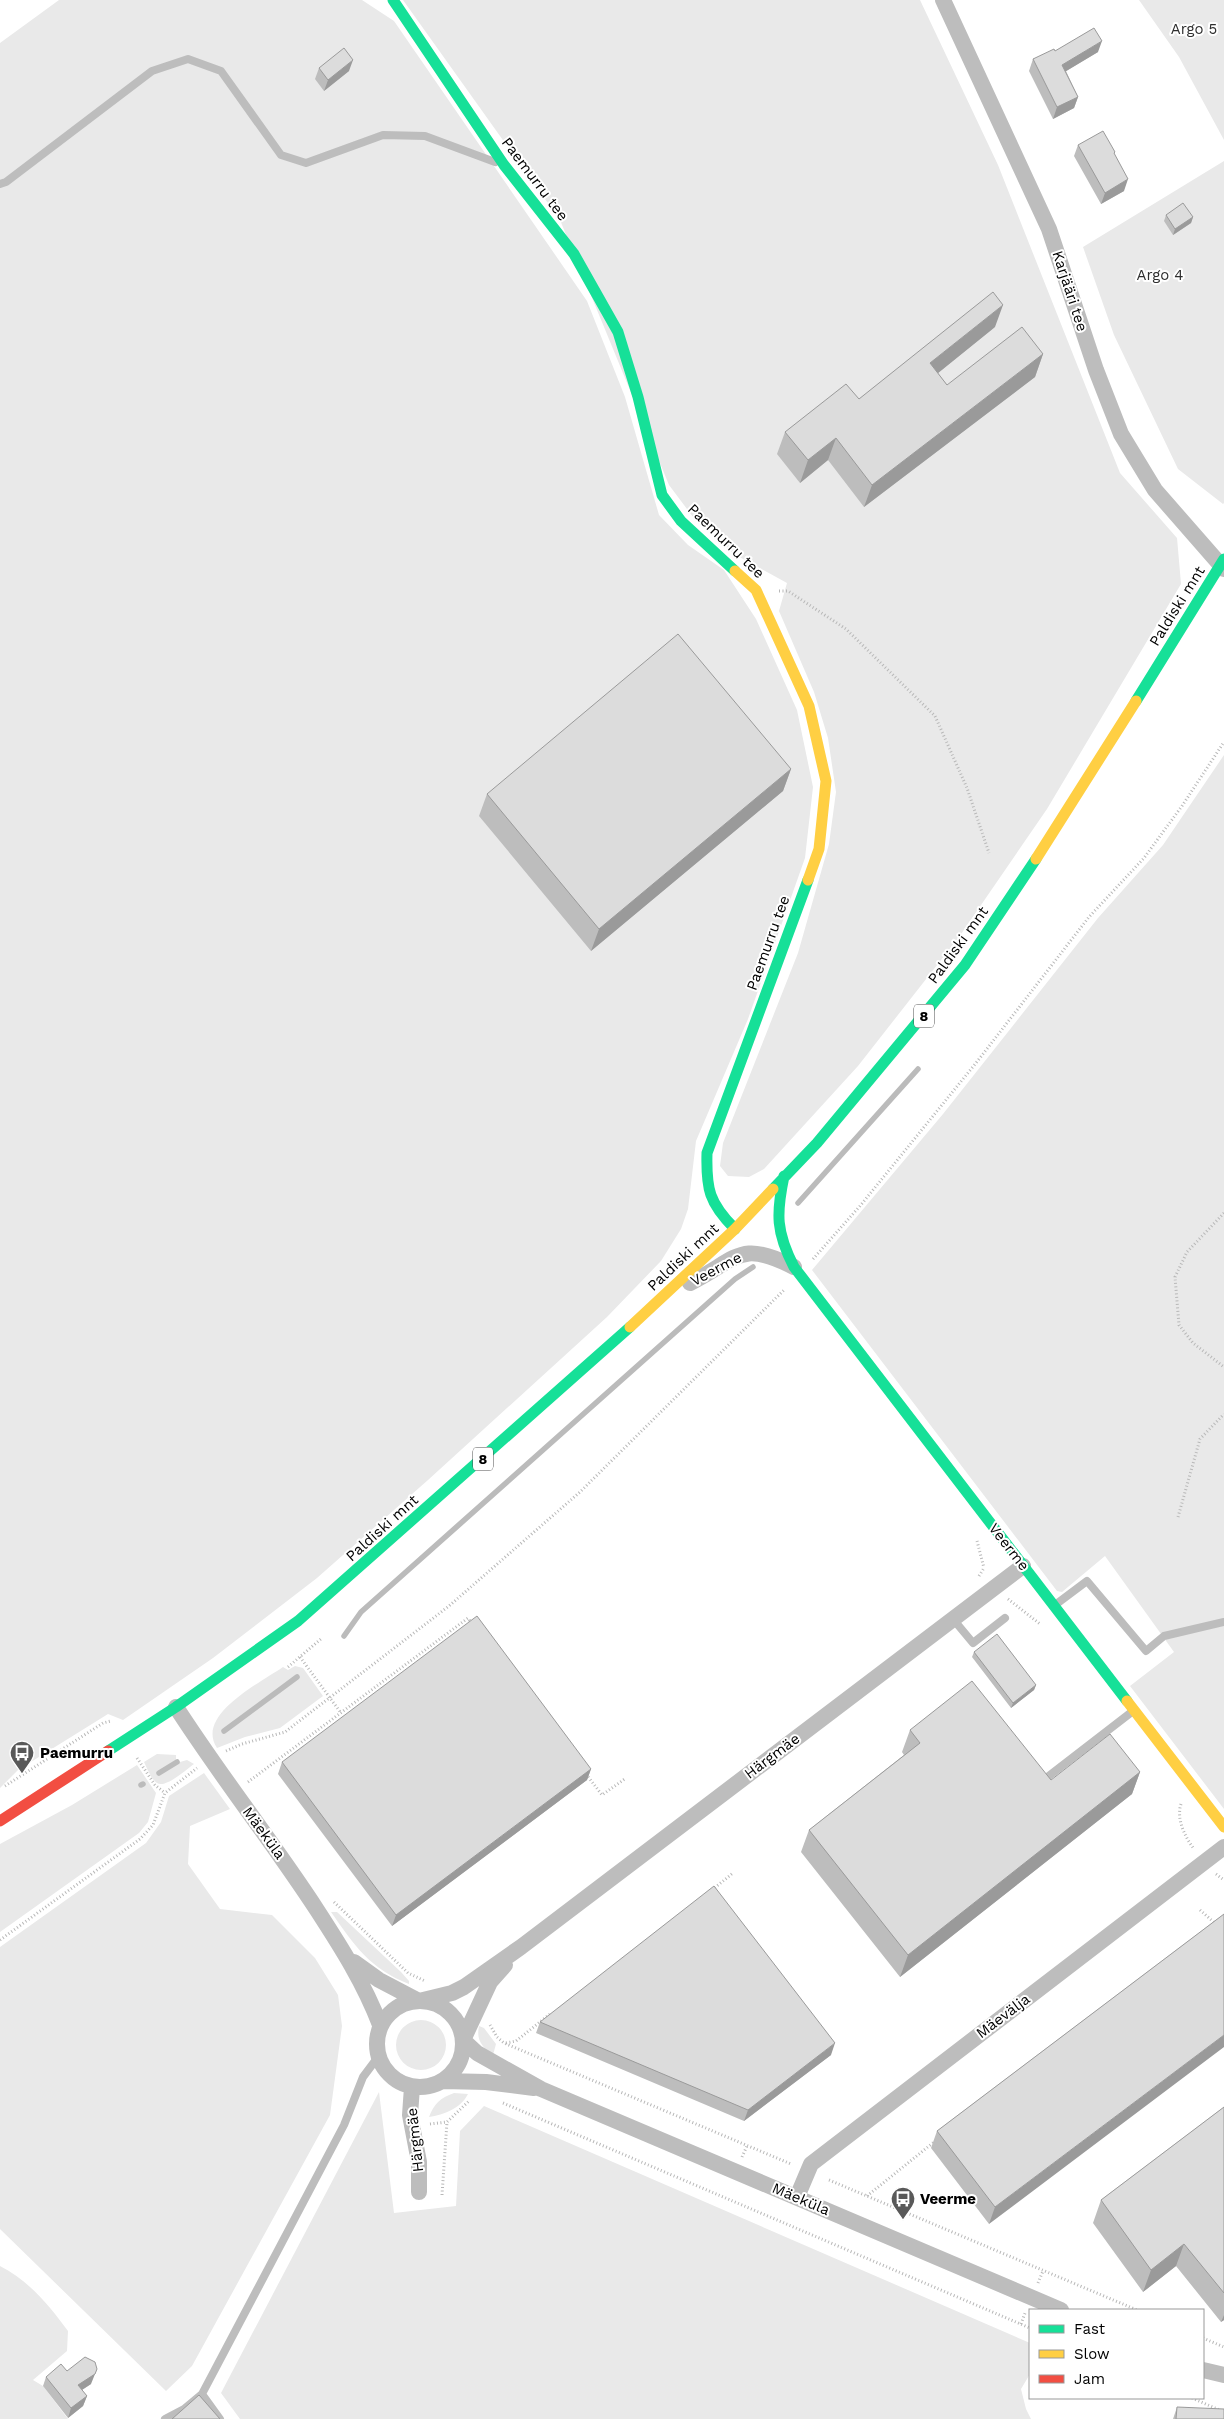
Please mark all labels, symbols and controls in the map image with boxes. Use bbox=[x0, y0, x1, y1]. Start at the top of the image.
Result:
park label: Argo 5 bbox=[1171, 20, 1217, 38]
street label: Paemurru tee bbox=[498, 134, 572, 224]
street label: Karjääri tee bbox=[1049, 248, 1091, 334]
park label: Argo 4 bbox=[1137, 266, 1183, 284]
street label: Paemurru tee bbox=[684, 500, 768, 582]
street label: Paldiski mnt bbox=[1145, 562, 1209, 649]
street label: Paemurru tee bbox=[742, 893, 794, 993]
street label: Paldiski mnt bbox=[924, 902, 992, 987]
road number: 8 bbox=[914, 1004, 934, 1028]
street label: Paldiski mnt bbox=[644, 1219, 723, 1295]
street label: Veerme bbox=[687, 1248, 745, 1290]
road number: 8 bbox=[473, 1448, 493, 1470]
street label: Paldiski mnt bbox=[342, 1490, 422, 1565]
street label: Veerme bbox=[985, 1520, 1033, 1574]
street label: Härgmäe bbox=[741, 1729, 803, 1783]
bus stop icon: Paemurru bbox=[9, 1740, 35, 1774]
place label: Paemurru bbox=[40, 1744, 113, 1762]
street label: Mäeküla bbox=[239, 1803, 289, 1863]
street label: Mäevälja bbox=[972, 1990, 1034, 2042]
street label: Härgmäe bbox=[403, 2107, 427, 2173]
street label: Mäeküla bbox=[770, 2179, 833, 2219]
bus stop icon: Veerme bbox=[890, 2186, 916, 2220]
place label: Veerme bbox=[920, 2190, 976, 2208]
legend bbox=[1029, 2309, 1204, 2399]
text: Fast bbox=[1074, 2320, 1106, 2338]
text: Slow bbox=[1074, 2345, 1110, 2363]
text: Jam bbox=[1074, 2370, 1105, 2388]

